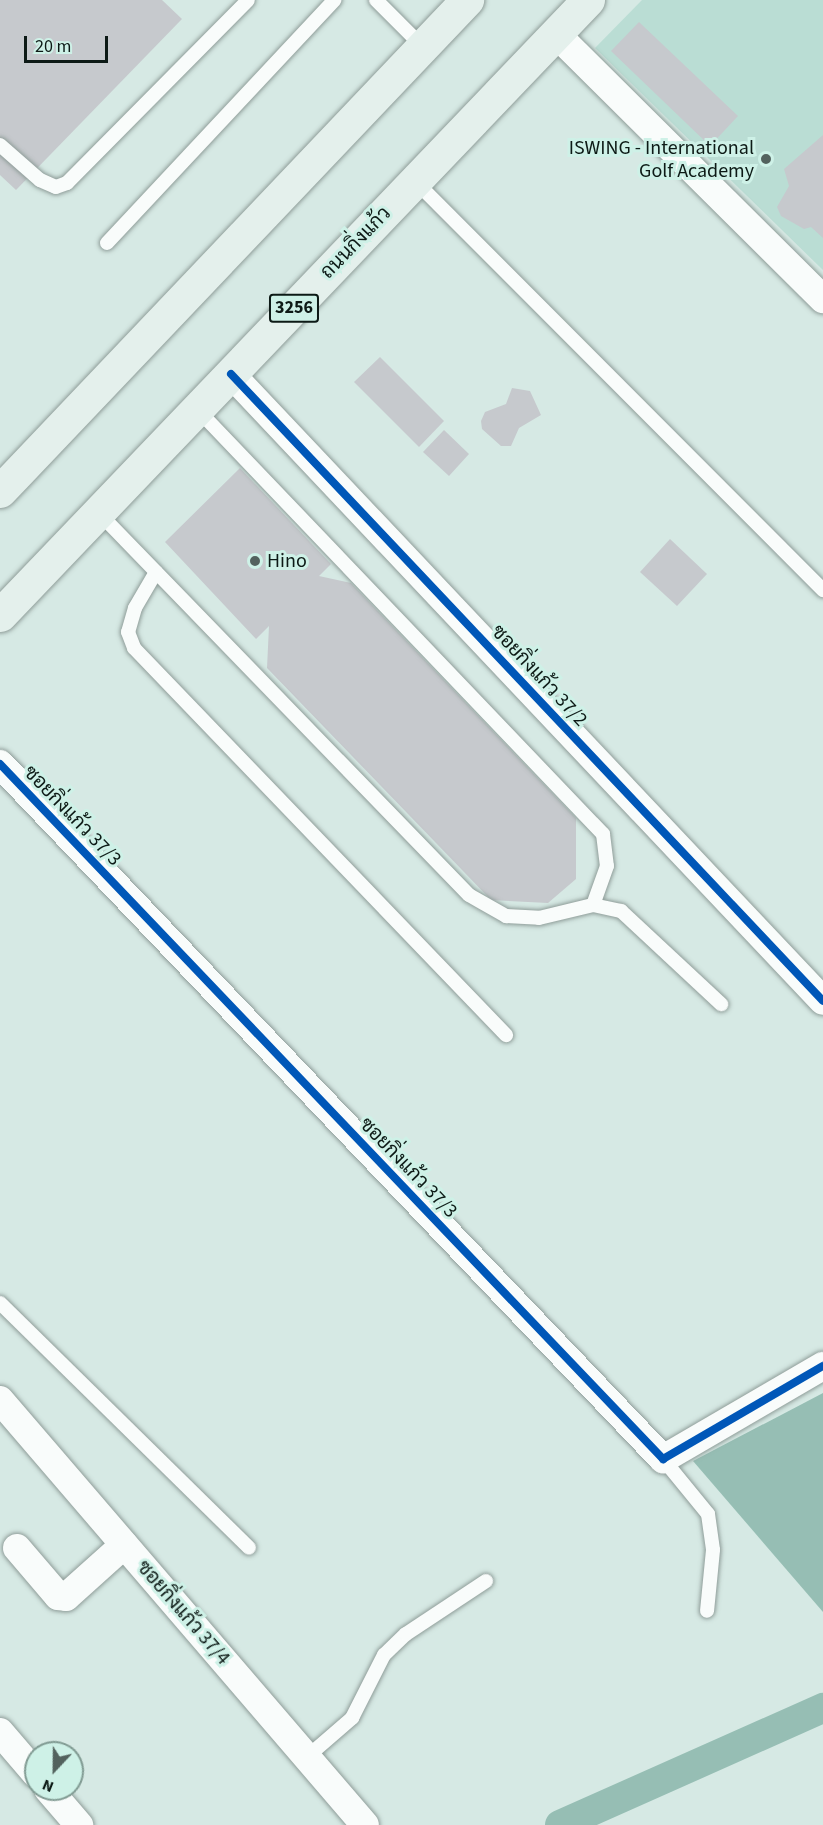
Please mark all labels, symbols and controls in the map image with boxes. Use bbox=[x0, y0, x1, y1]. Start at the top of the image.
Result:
scale bar bbox=[27, 24, 111, 62]
text: 20 m bbox=[35, 34, 71, 59]
place label: ISWING - International Golf Academy bbox=[569, 136, 754, 183]
marker: ISWING - International Golf Academy bbox=[759, 152, 773, 166]
street label: ถนนกิ่งแก้ว bbox=[316, 202, 396, 284]
road number: 3256 bbox=[268, 293, 320, 323]
place label: Hino bbox=[267, 549, 307, 573]
marker: Hino bbox=[248, 554, 262, 568]
street label: ซอยกิ่งแก้ว 37/2 bbox=[486, 620, 592, 732]
street label: ซอยกิ่งแก้ว 37/3 bbox=[18, 761, 126, 871]
street label: ซอยกิ่งแก้ว 37/3 bbox=[354, 1113, 462, 1223]
street label: ซอยกิ่งแก้ว 37/4 bbox=[131, 1556, 235, 1670]
north arrow bbox=[24, 1741, 84, 1801]
text: N bbox=[39, 1774, 57, 1798]

